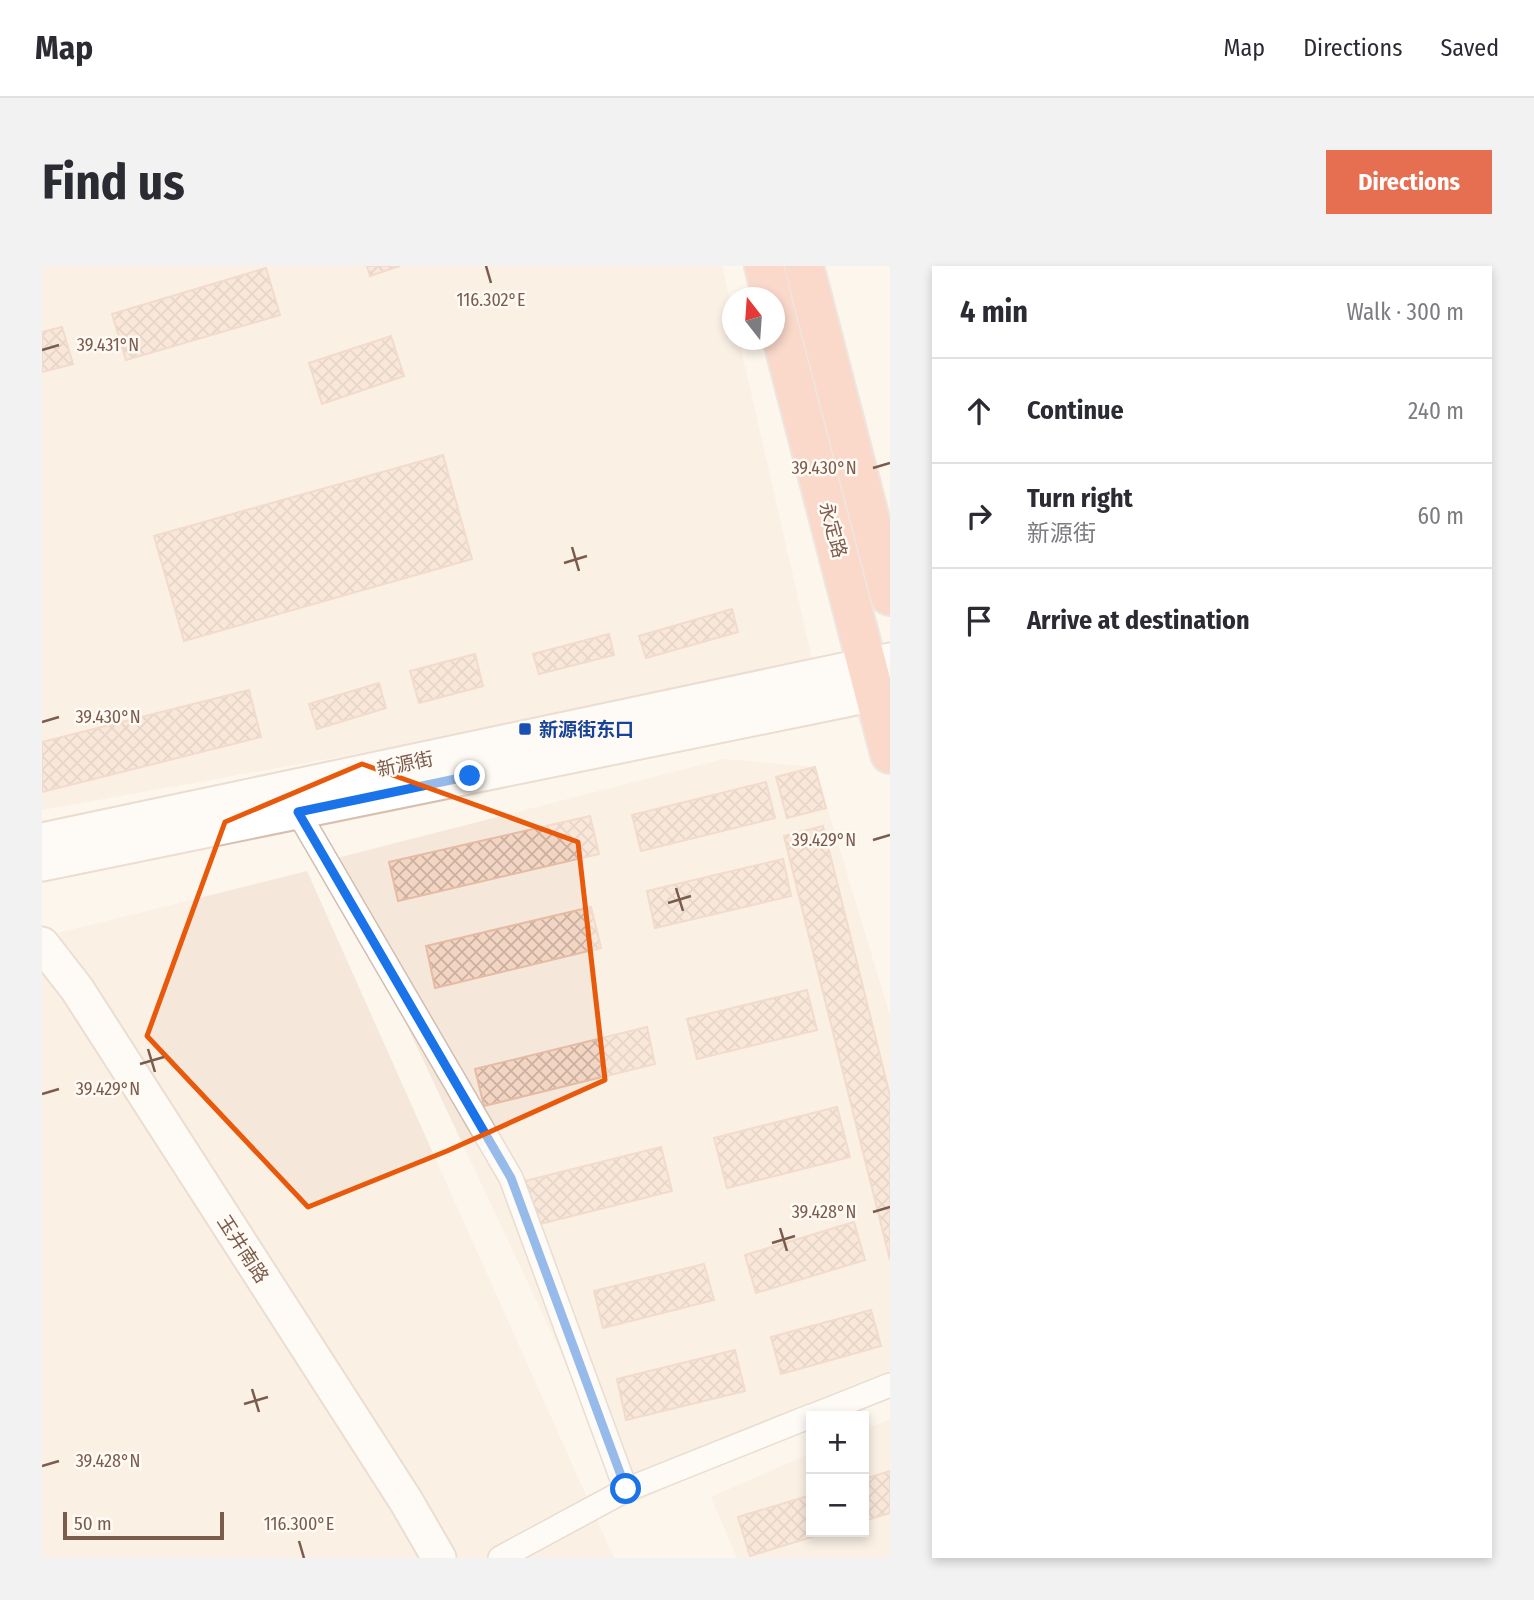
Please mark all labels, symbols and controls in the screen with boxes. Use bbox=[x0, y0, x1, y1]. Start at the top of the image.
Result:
text: Map bbox=[35, 28, 93, 68]
text: Map bbox=[1224, 34, 1265, 62]
text: Directions bbox=[1303, 34, 1402, 62]
text: Saved bbox=[1440, 34, 1499, 62]
button: Directions bbox=[1326, 150, 1492, 214]
text: Find us bbox=[42, 153, 185, 212]
north arrow bbox=[722, 287, 785, 350]
text: 116.302°E bbox=[457, 289, 525, 311]
text: 4 min bbox=[960, 294, 1028, 330]
text: Walk · 300 m bbox=[1347, 298, 1464, 326]
text: 39.431°N bbox=[77, 334, 139, 356]
icon: ahead bbox=[960, 392, 998, 430]
text: Continue bbox=[1027, 395, 1124, 426]
text: 240 m bbox=[1408, 397, 1464, 425]
text: 39.430°N bbox=[791, 457, 857, 479]
text: Turn right bbox=[1027, 483, 1133, 514]
icon: right bbox=[960, 497, 998, 535]
street label: 永定路 bbox=[815, 499, 851, 561]
text: 60 m bbox=[1418, 502, 1464, 530]
text: 新源街 bbox=[1027, 519, 1096, 547]
icon: arrive bbox=[960, 602, 998, 640]
text: Arrive at destination bbox=[1027, 605, 1250, 636]
text: 39.430°N bbox=[75, 706, 141, 728]
place label: 新源街东口 bbox=[539, 718, 634, 741]
marker: 新源街东口 bbox=[517, 721, 533, 737]
street label: 新源街 bbox=[375, 747, 435, 781]
route end bbox=[454, 760, 485, 791]
text: 39.429°N bbox=[792, 829, 856, 851]
text: 39.429°N bbox=[76, 1078, 140, 1100]
text: 39.428°N bbox=[792, 1201, 856, 1223]
street label: 玉井南路 bbox=[213, 1211, 273, 1287]
map controls bbox=[806, 1411, 869, 1537]
button: + bbox=[806, 1411, 869, 1474]
text: 39.428°N bbox=[76, 1450, 140, 1472]
route start bbox=[610, 1473, 641, 1504]
button: − bbox=[806, 1474, 869, 1537]
scale bar bbox=[63, 1509, 224, 1541]
text: 50 m bbox=[74, 1512, 112, 1535]
text: 116.300°E bbox=[264, 1513, 334, 1535]

